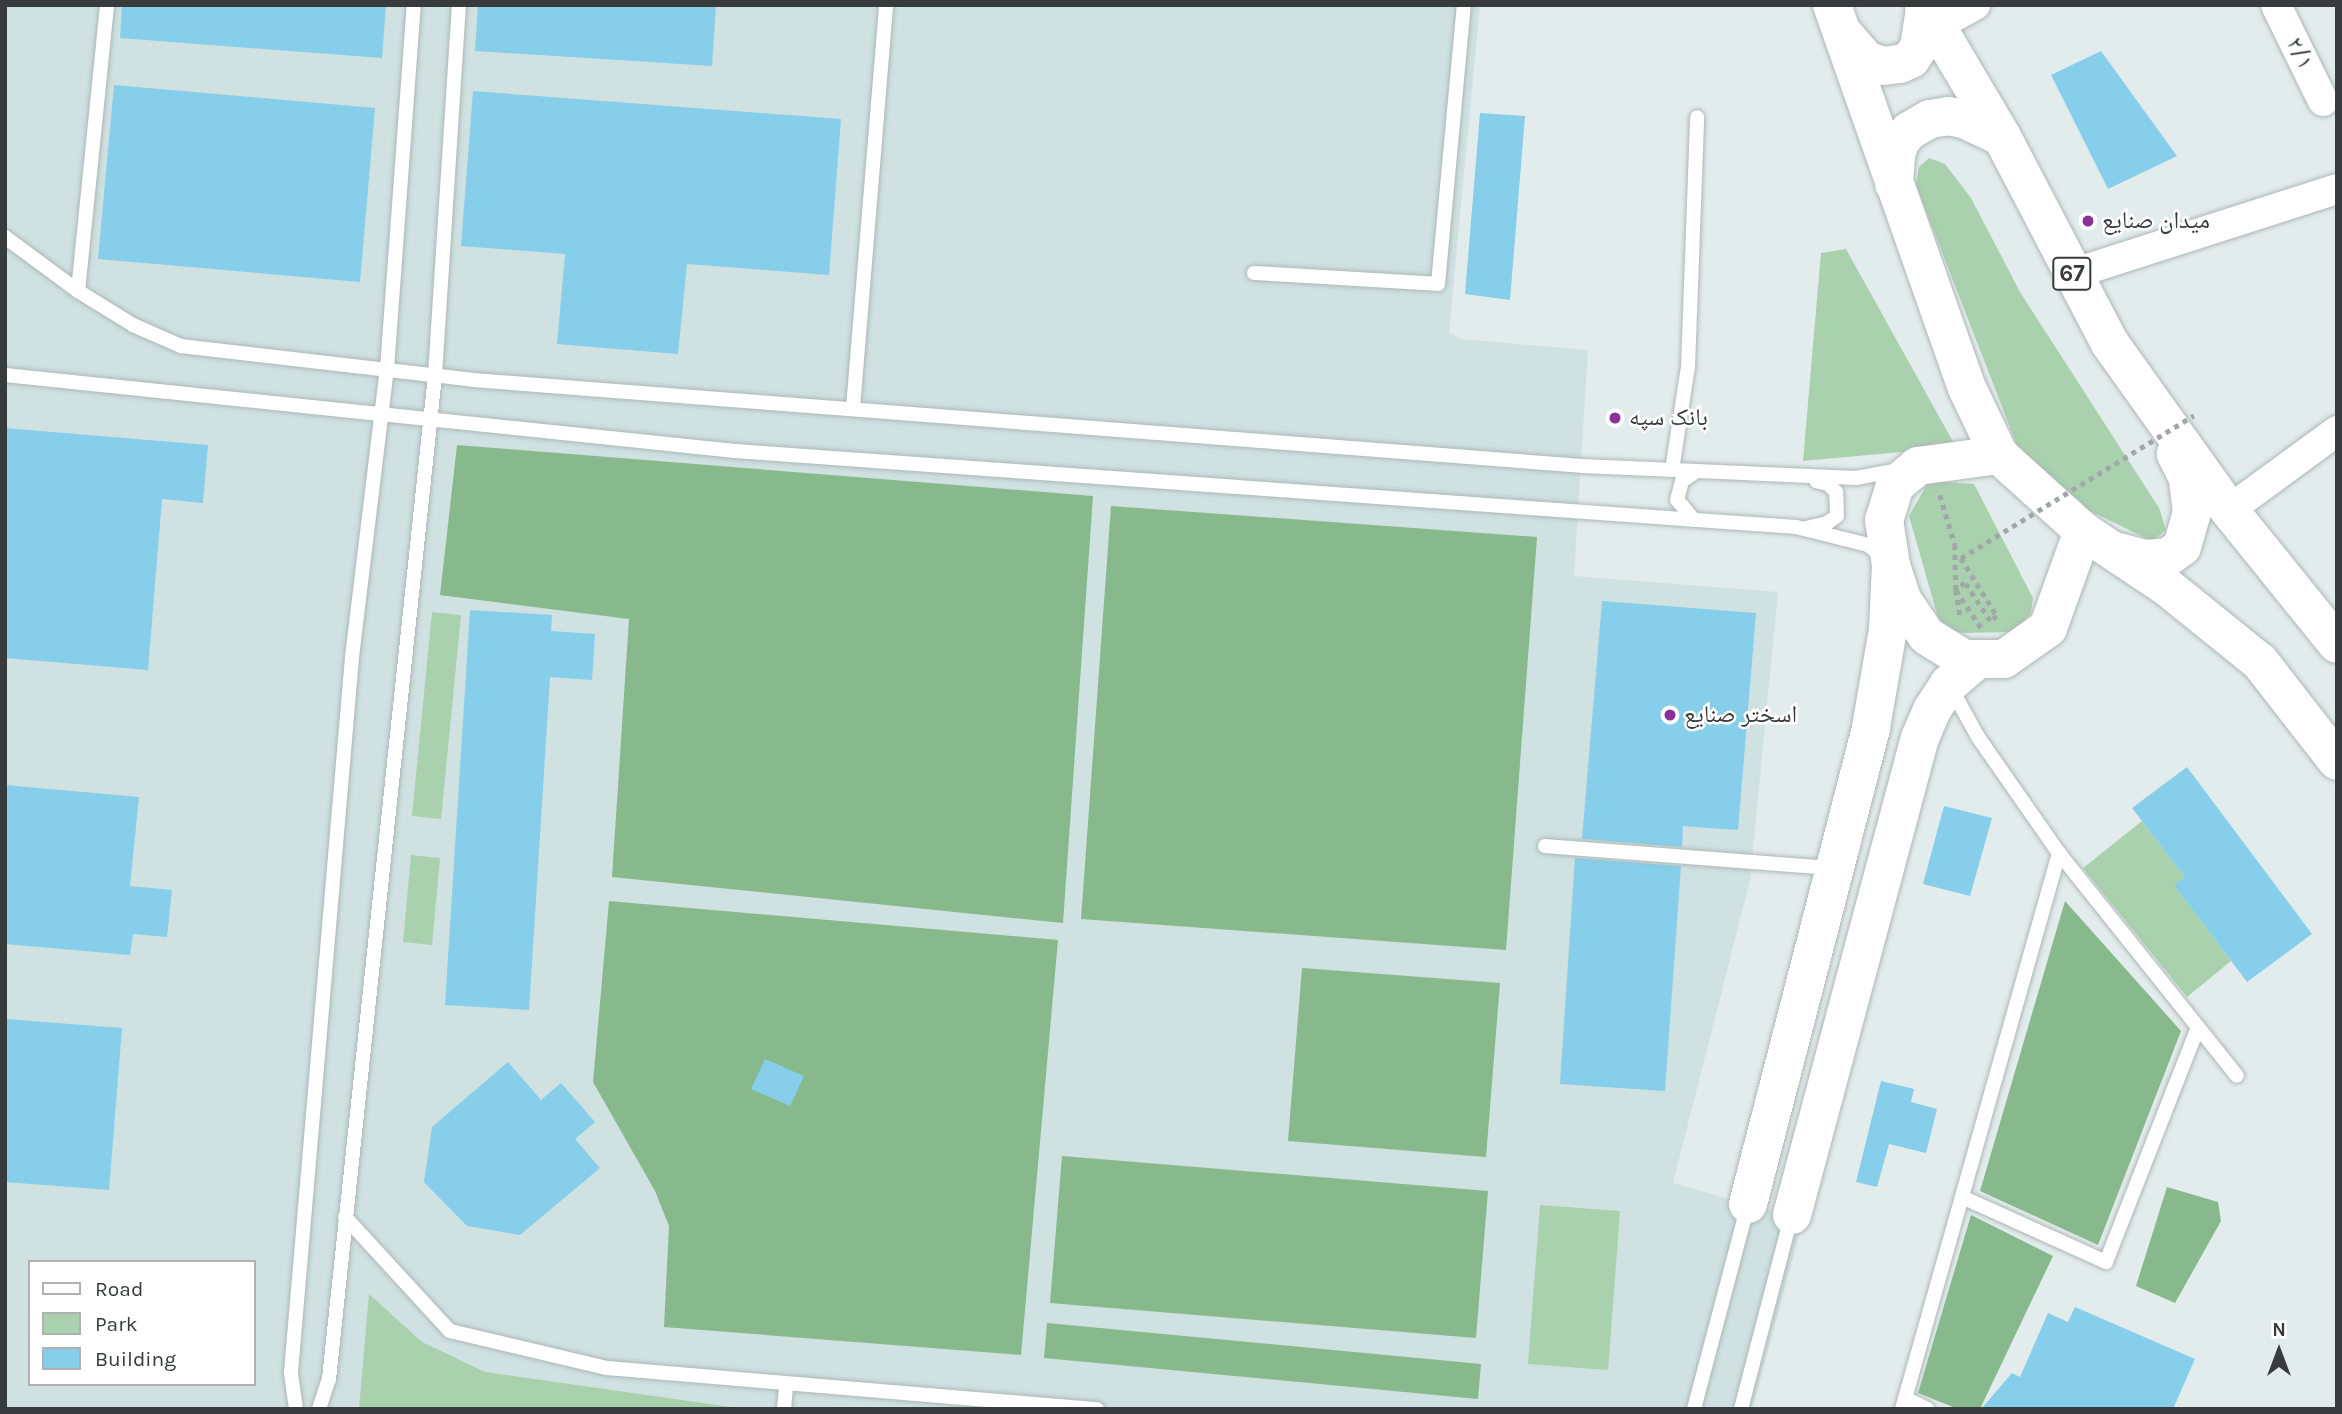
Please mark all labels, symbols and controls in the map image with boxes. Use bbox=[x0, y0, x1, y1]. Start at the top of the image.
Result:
street label: ۲/۱ bbox=[2280, 32, 2320, 74]
place label: میدان صنایع bbox=[2102, 207, 2210, 235]
marker: میدان صنایع bbox=[2080, 213, 2096, 229]
road number: 67 bbox=[2051, 255, 2093, 294]
place label: بانک سپه bbox=[1629, 404, 1708, 432]
marker: بانک سپه bbox=[1607, 410, 1623, 426]
place label: اسختر صنایع bbox=[1684, 701, 1797, 729]
marker: اسختر صنایع bbox=[1662, 707, 1678, 723]
legend bbox=[28, 1260, 256, 1386]
text: Road bbox=[95, 1277, 143, 1301]
text: Park bbox=[95, 1312, 138, 1336]
north arrow bbox=[2244, 1316, 2314, 1386]
text: N bbox=[2272, 1319, 2286, 1341]
text: Building bbox=[95, 1347, 176, 1371]

